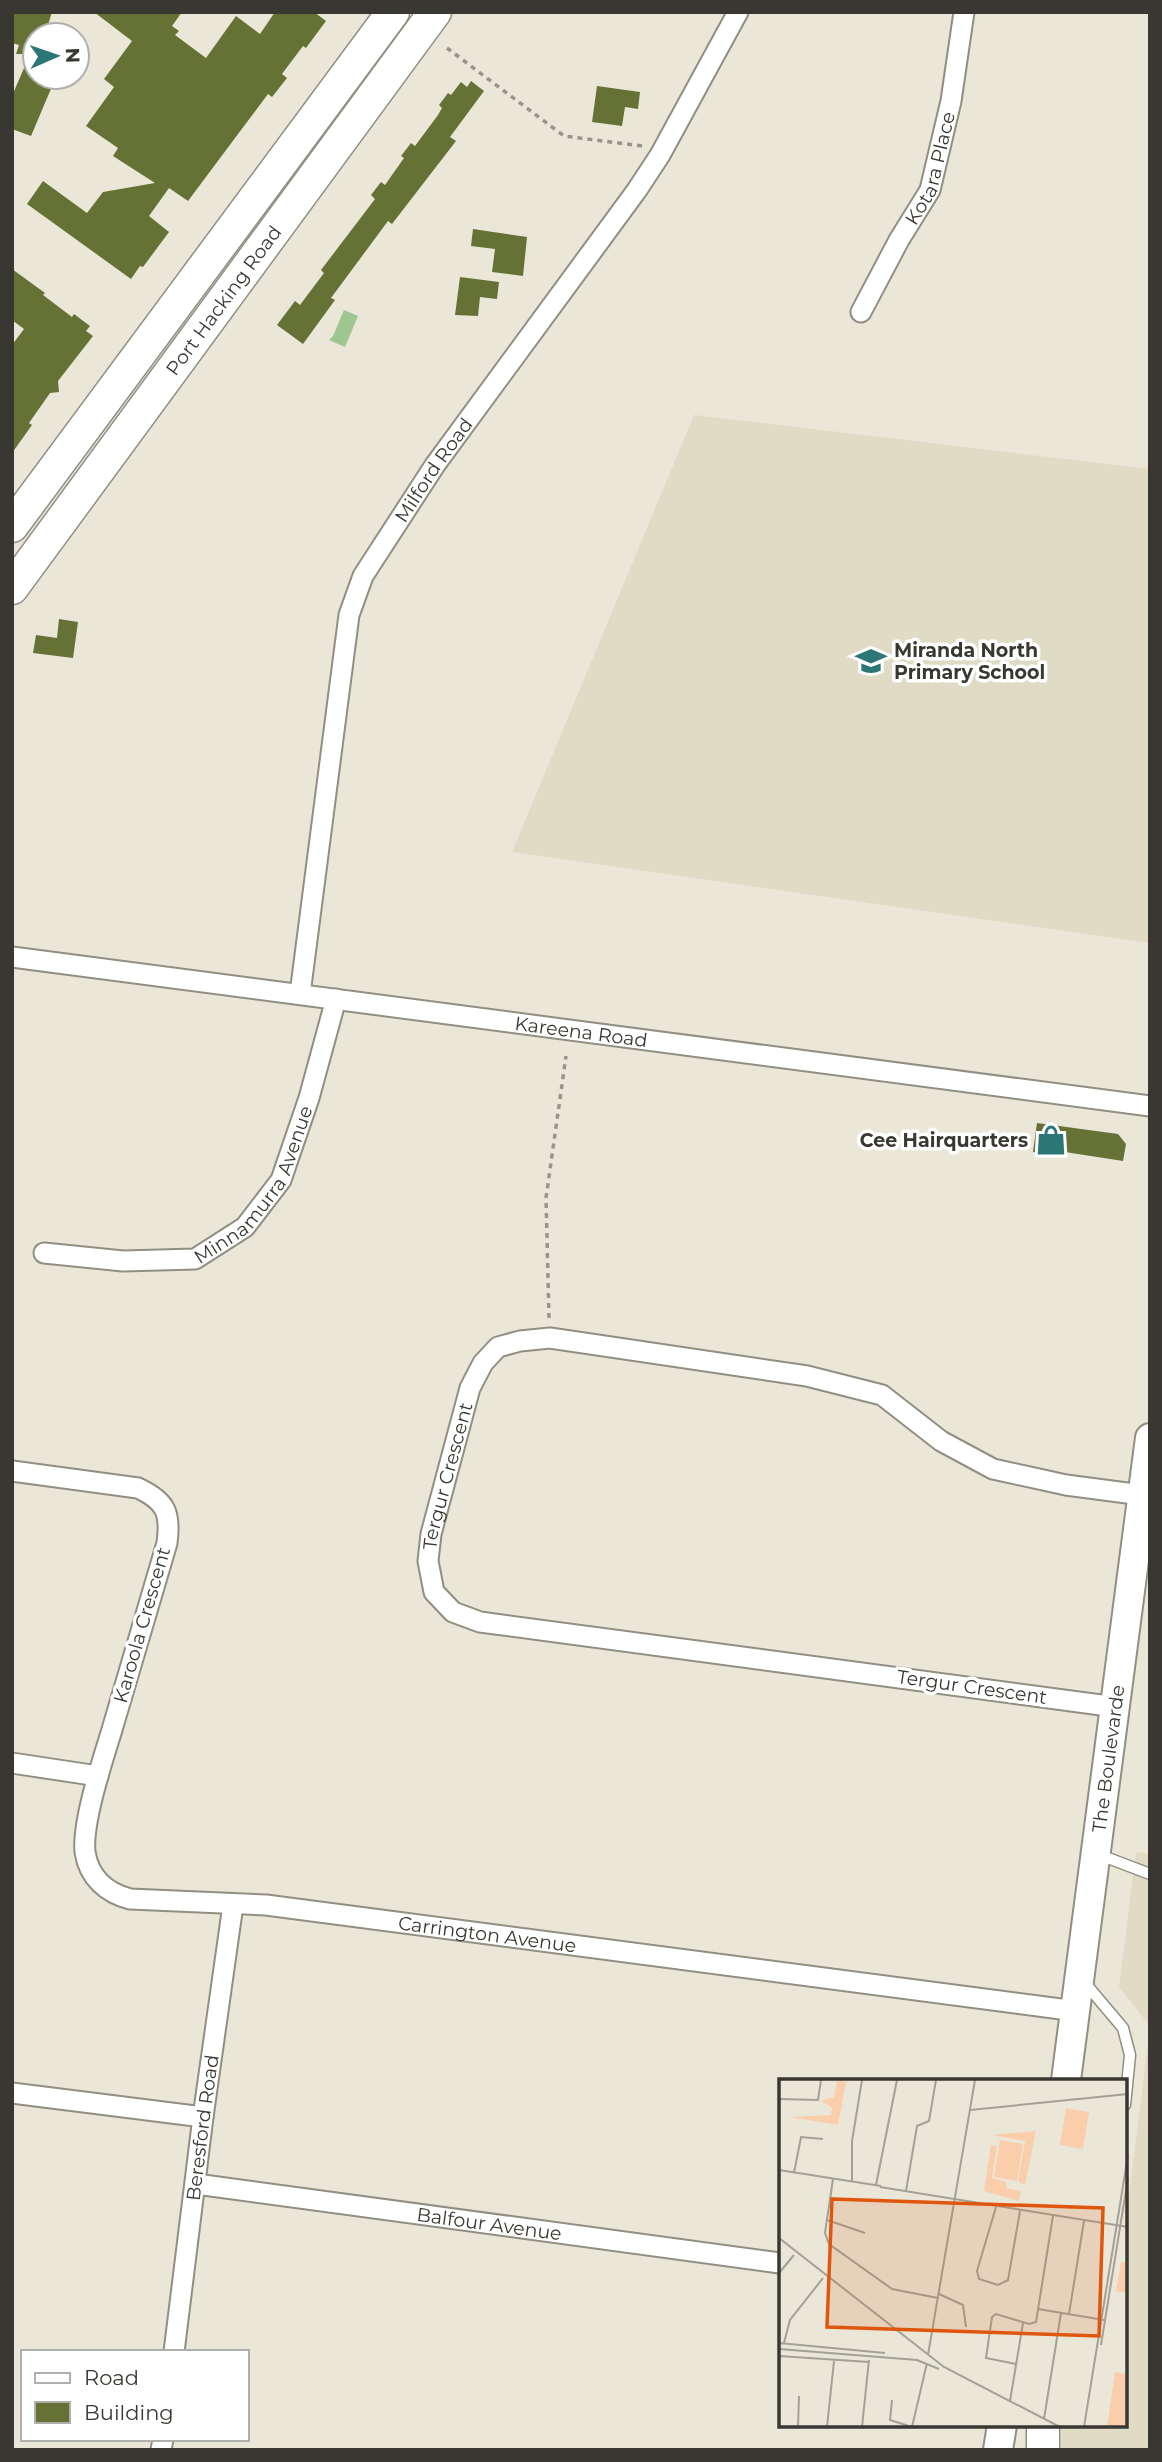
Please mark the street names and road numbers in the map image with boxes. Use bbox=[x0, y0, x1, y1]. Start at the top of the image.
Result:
street label: Kotara Place bbox=[900, 109, 960, 229]
street label: Port Hacking Road bbox=[161, 221, 286, 380]
street label: Milford Road bbox=[390, 413, 477, 526]
street label: Kareena Road bbox=[513, 1011, 649, 1052]
street label: Minnamurra Avenue bbox=[189, 1103, 317, 1268]
street label: Tergur Crescent bbox=[418, 1399, 477, 1551]
street label: Karoola Crescent bbox=[109, 1544, 175, 1706]
street label: Tergur Crescent bbox=[896, 1665, 1049, 1709]
street label: The Boulevarde bbox=[1087, 1684, 1129, 1834]
street label: Carrington Avenue bbox=[397, 1911, 578, 1957]
street label: Beresford Road bbox=[181, 2053, 223, 2202]
street label: Balfour Avenue bbox=[415, 2202, 563, 2245]

